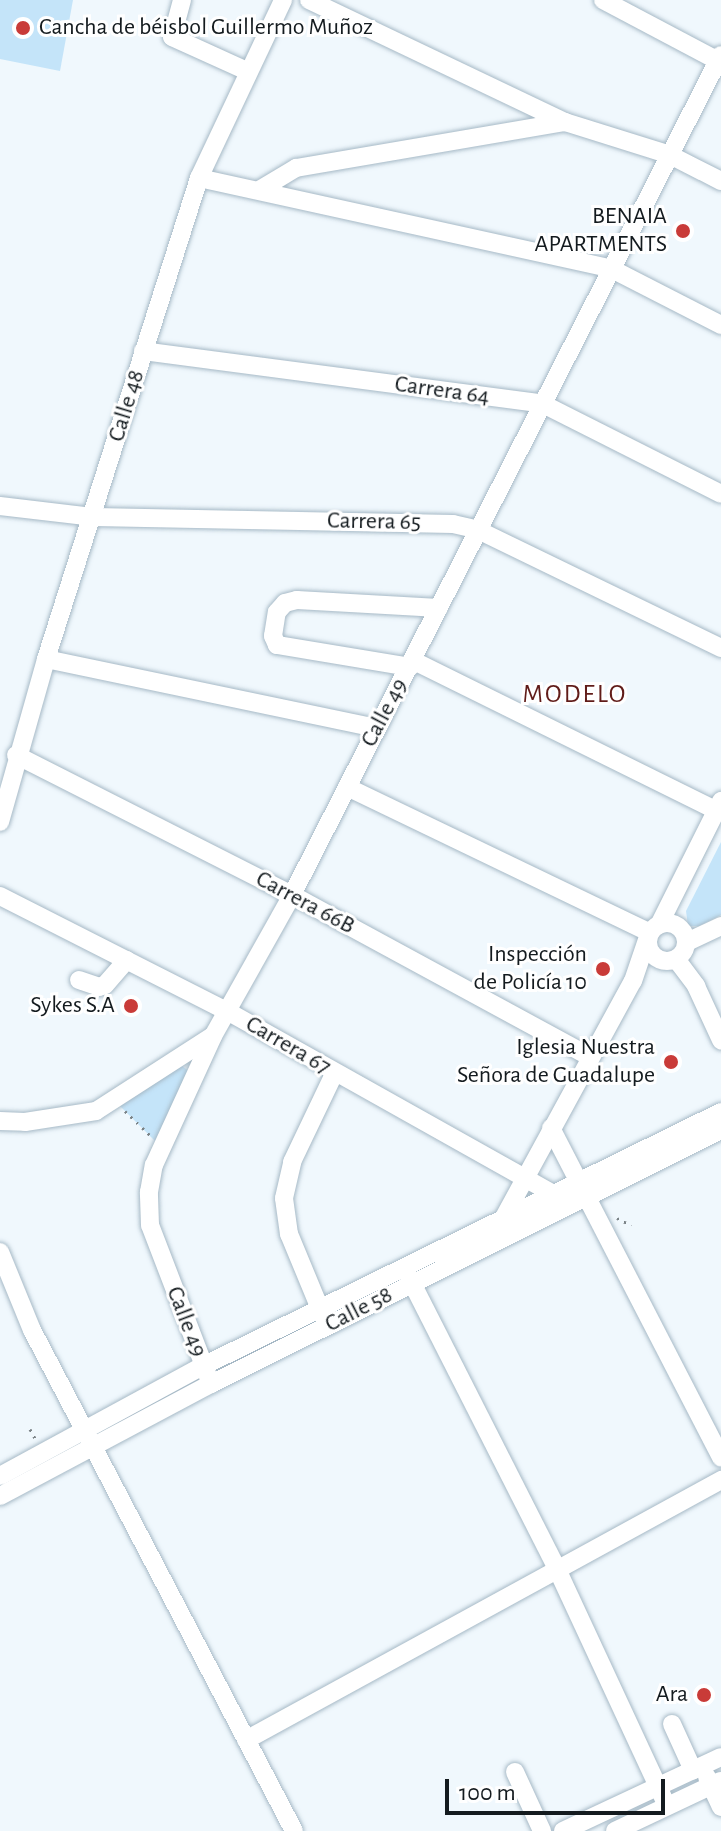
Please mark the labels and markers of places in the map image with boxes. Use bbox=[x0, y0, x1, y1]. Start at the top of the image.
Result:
place label: Cancha de béisbol Guillermo Muñoz bbox=[39, 14, 373, 42]
marker: Cancha de béisbol Guillermo Muñoz bbox=[14, 19, 32, 37]
place label: BENAIA APARTMENTS bbox=[535, 203, 667, 259]
marker: BENAIA APARTMENTS bbox=[674, 222, 692, 240]
place label: Inspección de Policía 10 bbox=[474, 941, 587, 997]
marker: Inspección de Policía 10 bbox=[594, 960, 612, 978]
place label: Sykes S.A bbox=[30, 992, 115, 1020]
marker: Sykes S.A bbox=[122, 997, 140, 1015]
place label: Iglesia Nuestra Señora de Guadalupe bbox=[457, 1034, 655, 1090]
marker: Iglesia Nuestra Señora de Guadalupe bbox=[662, 1053, 680, 1071]
place label: Ara bbox=[656, 1681, 688, 1709]
marker: Ara bbox=[695, 1686, 713, 1704]

